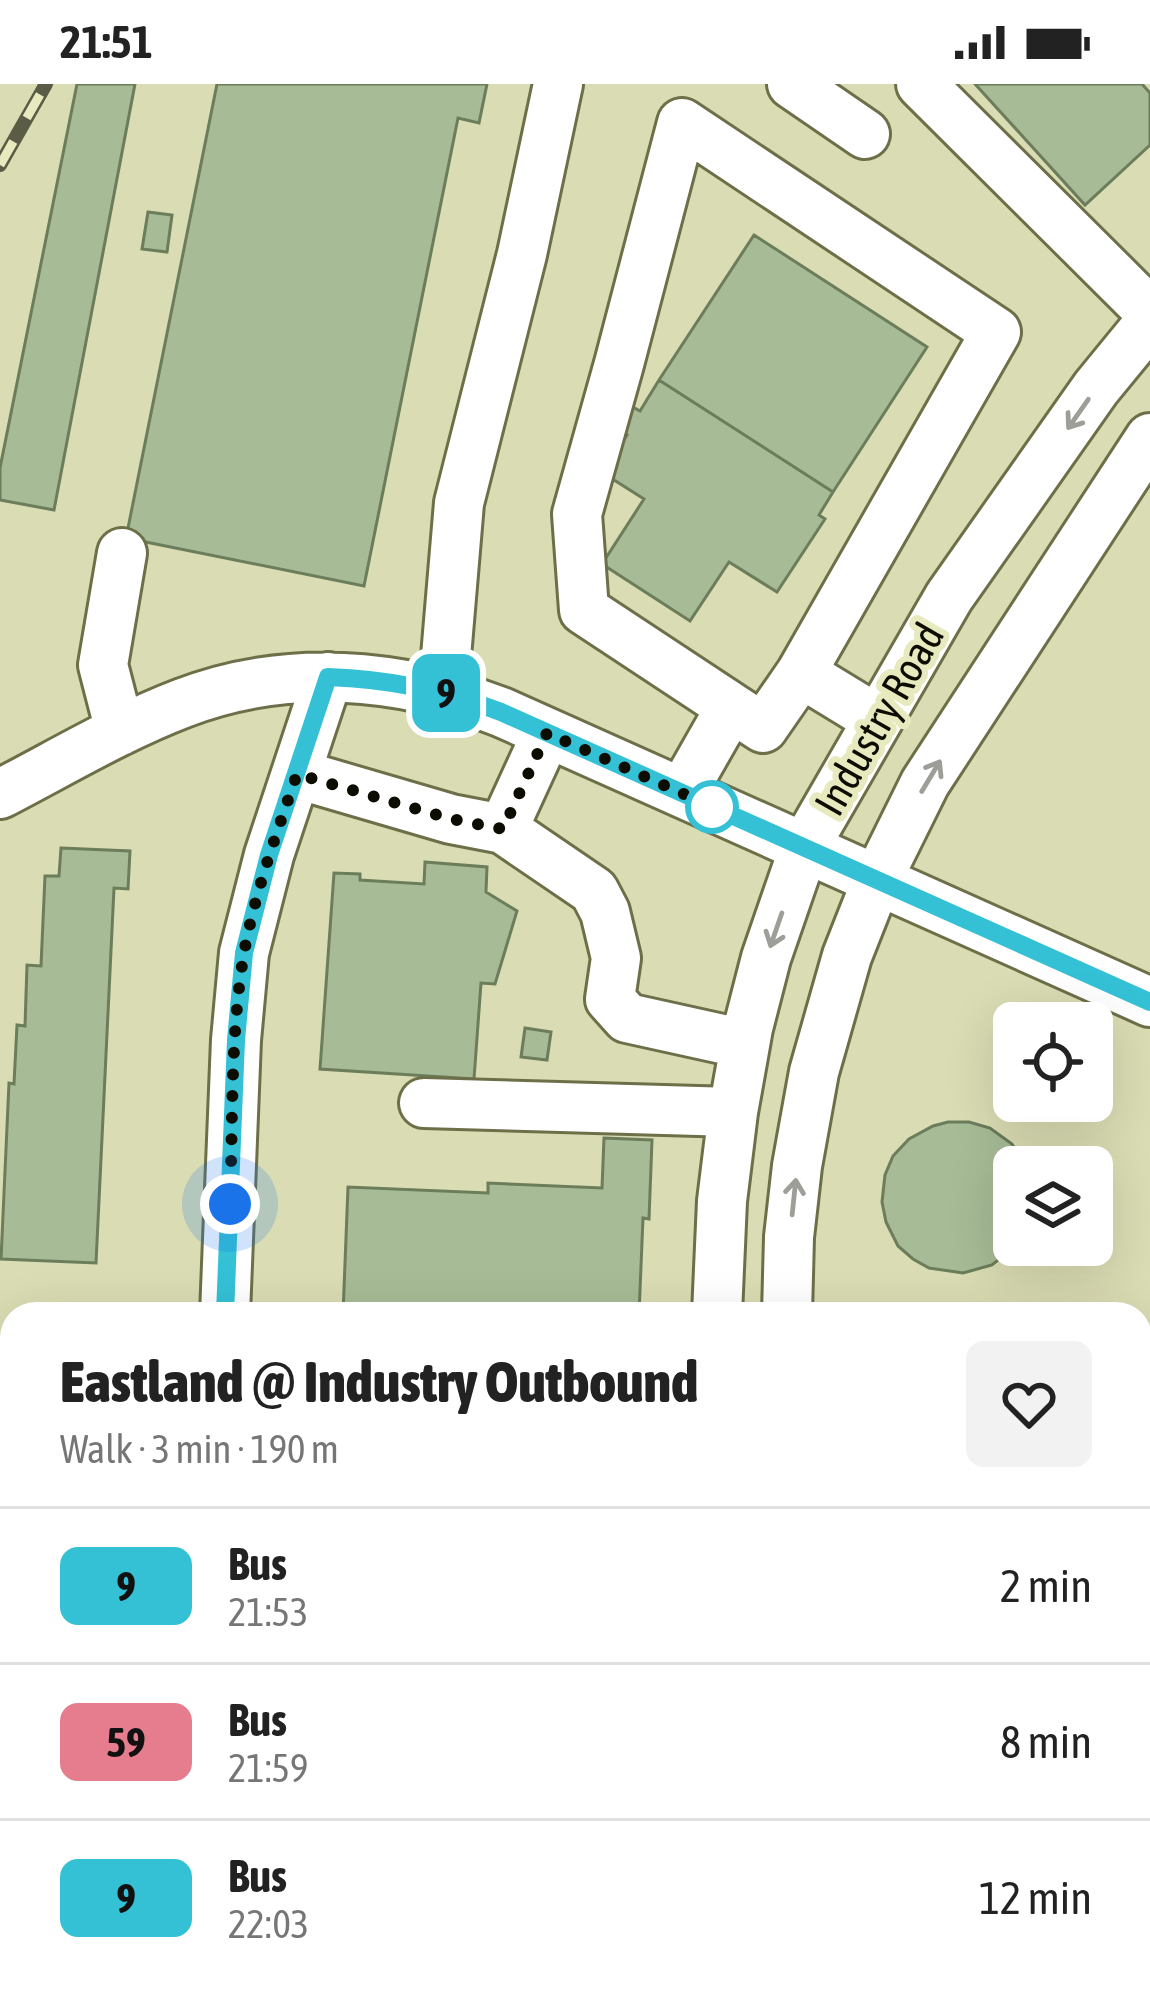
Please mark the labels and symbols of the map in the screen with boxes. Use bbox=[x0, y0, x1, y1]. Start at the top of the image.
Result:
one-way arrow bbox=[1066, 397, 1091, 430]
street label: Industry Road bbox=[805, 614, 953, 824]
line badge: 9 bbox=[407, 654, 485, 732]
one-way arrow bbox=[919, 759, 943, 794]
unlabelled marker bbox=[687, 782, 737, 832]
one-way arrow bbox=[764, 910, 785, 947]
your location bbox=[200, 1174, 260, 1234]
one-way arrow bbox=[783, 1178, 805, 1217]

